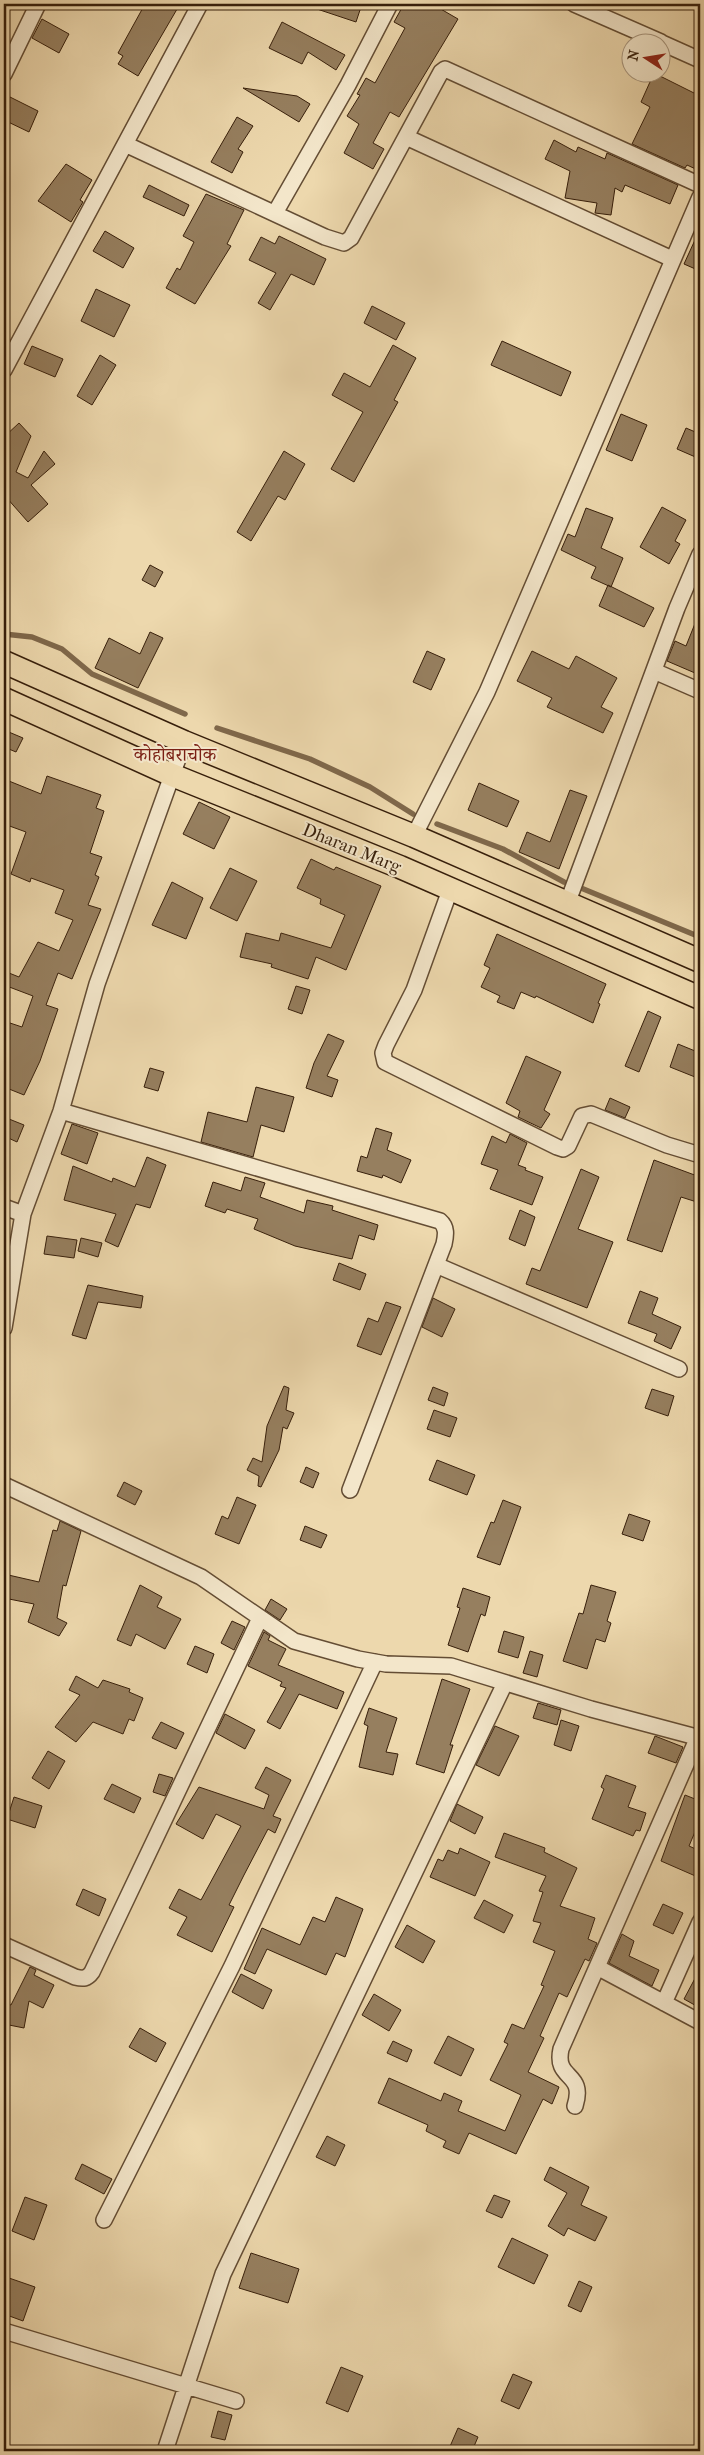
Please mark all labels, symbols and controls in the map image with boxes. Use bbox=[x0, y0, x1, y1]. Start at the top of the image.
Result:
north arrow bbox=[622, 32, 672, 82]
text: N bbox=[624, 48, 643, 62]
district label: कोहोबराचोक bbox=[133, 744, 218, 766]
street label: Dharan Marg bbox=[299, 819, 405, 878]

